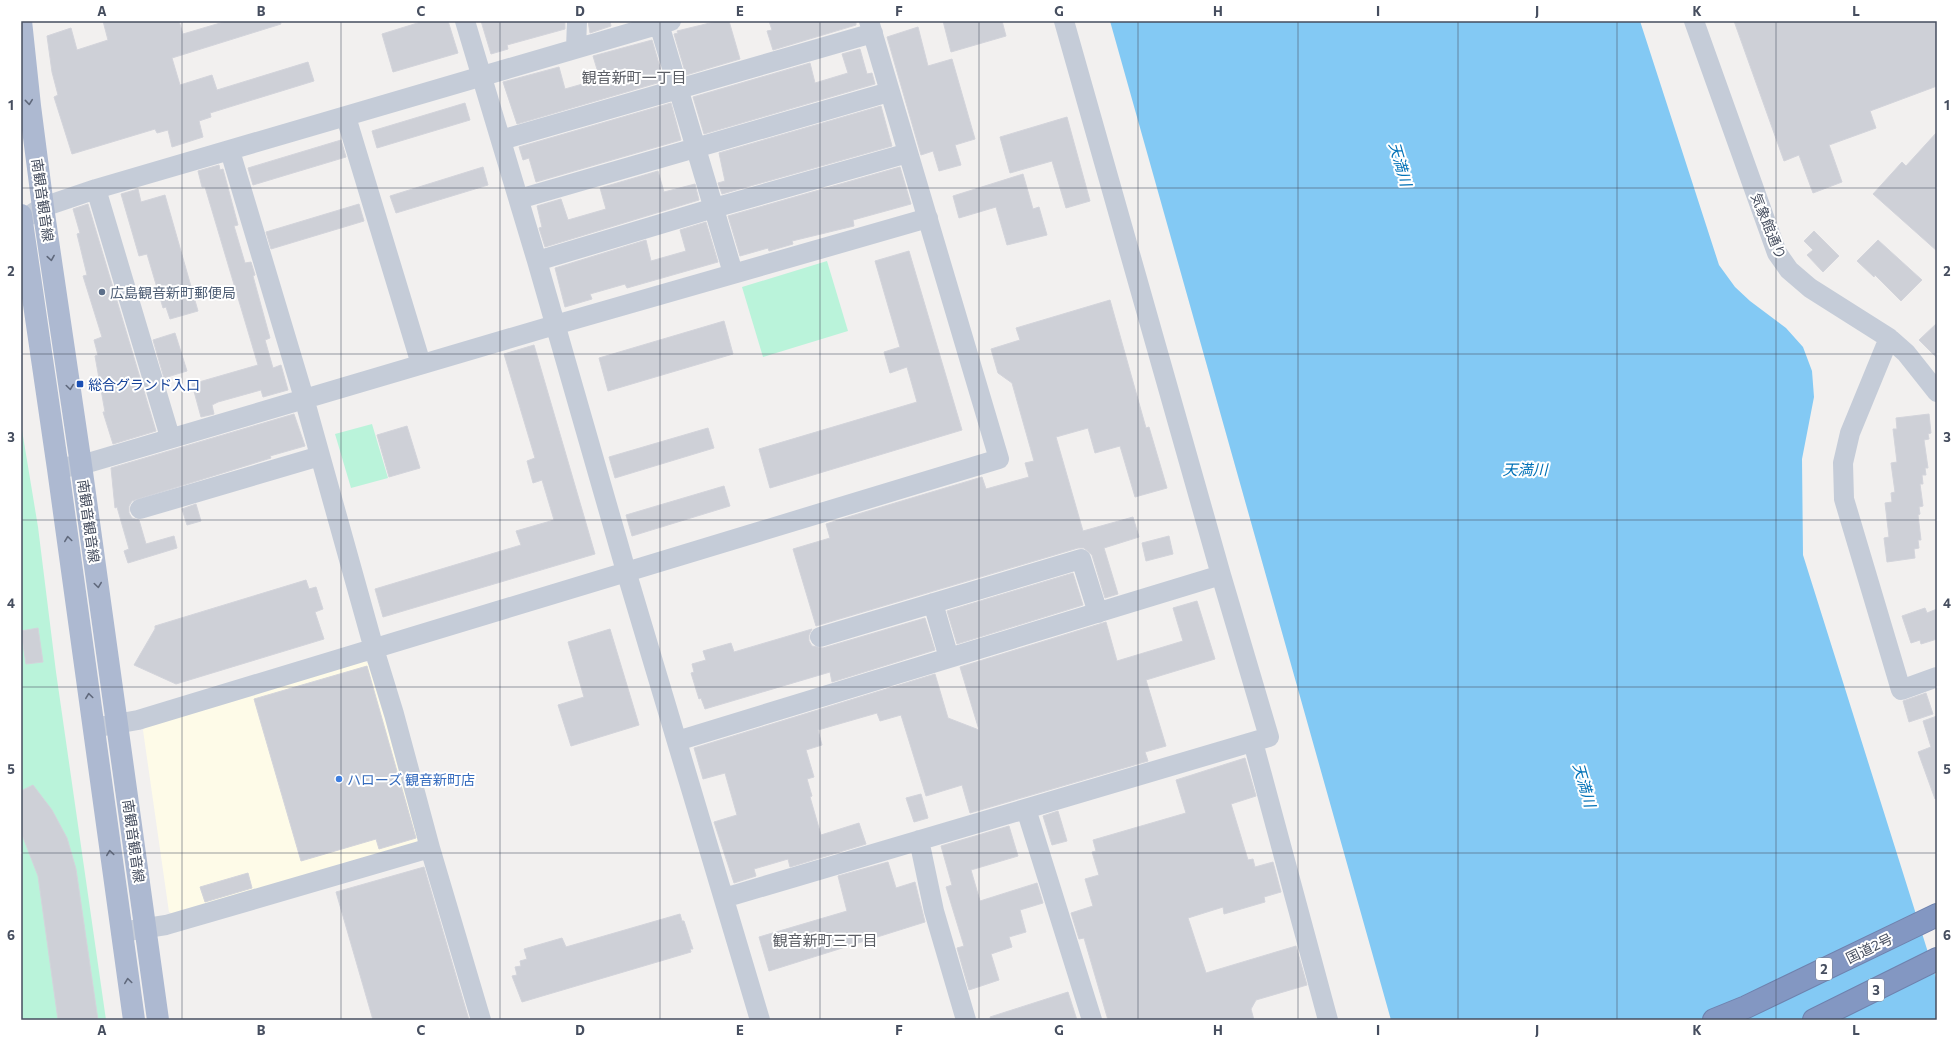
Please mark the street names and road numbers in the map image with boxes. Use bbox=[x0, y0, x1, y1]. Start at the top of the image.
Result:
street label: 南観音観音線 bbox=[29, 157, 57, 243]
street label: 気象館通り bbox=[1748, 190, 1790, 262]
street label: 南観音観音線 bbox=[75, 478, 103, 564]
street label: 南観音観音線 bbox=[120, 798, 148, 884]
street label: 国道2号 bbox=[1843, 929, 1895, 967]
road number: 2 bbox=[1816, 958, 1832, 980]
road number: 3 bbox=[1868, 979, 1884, 1001]

